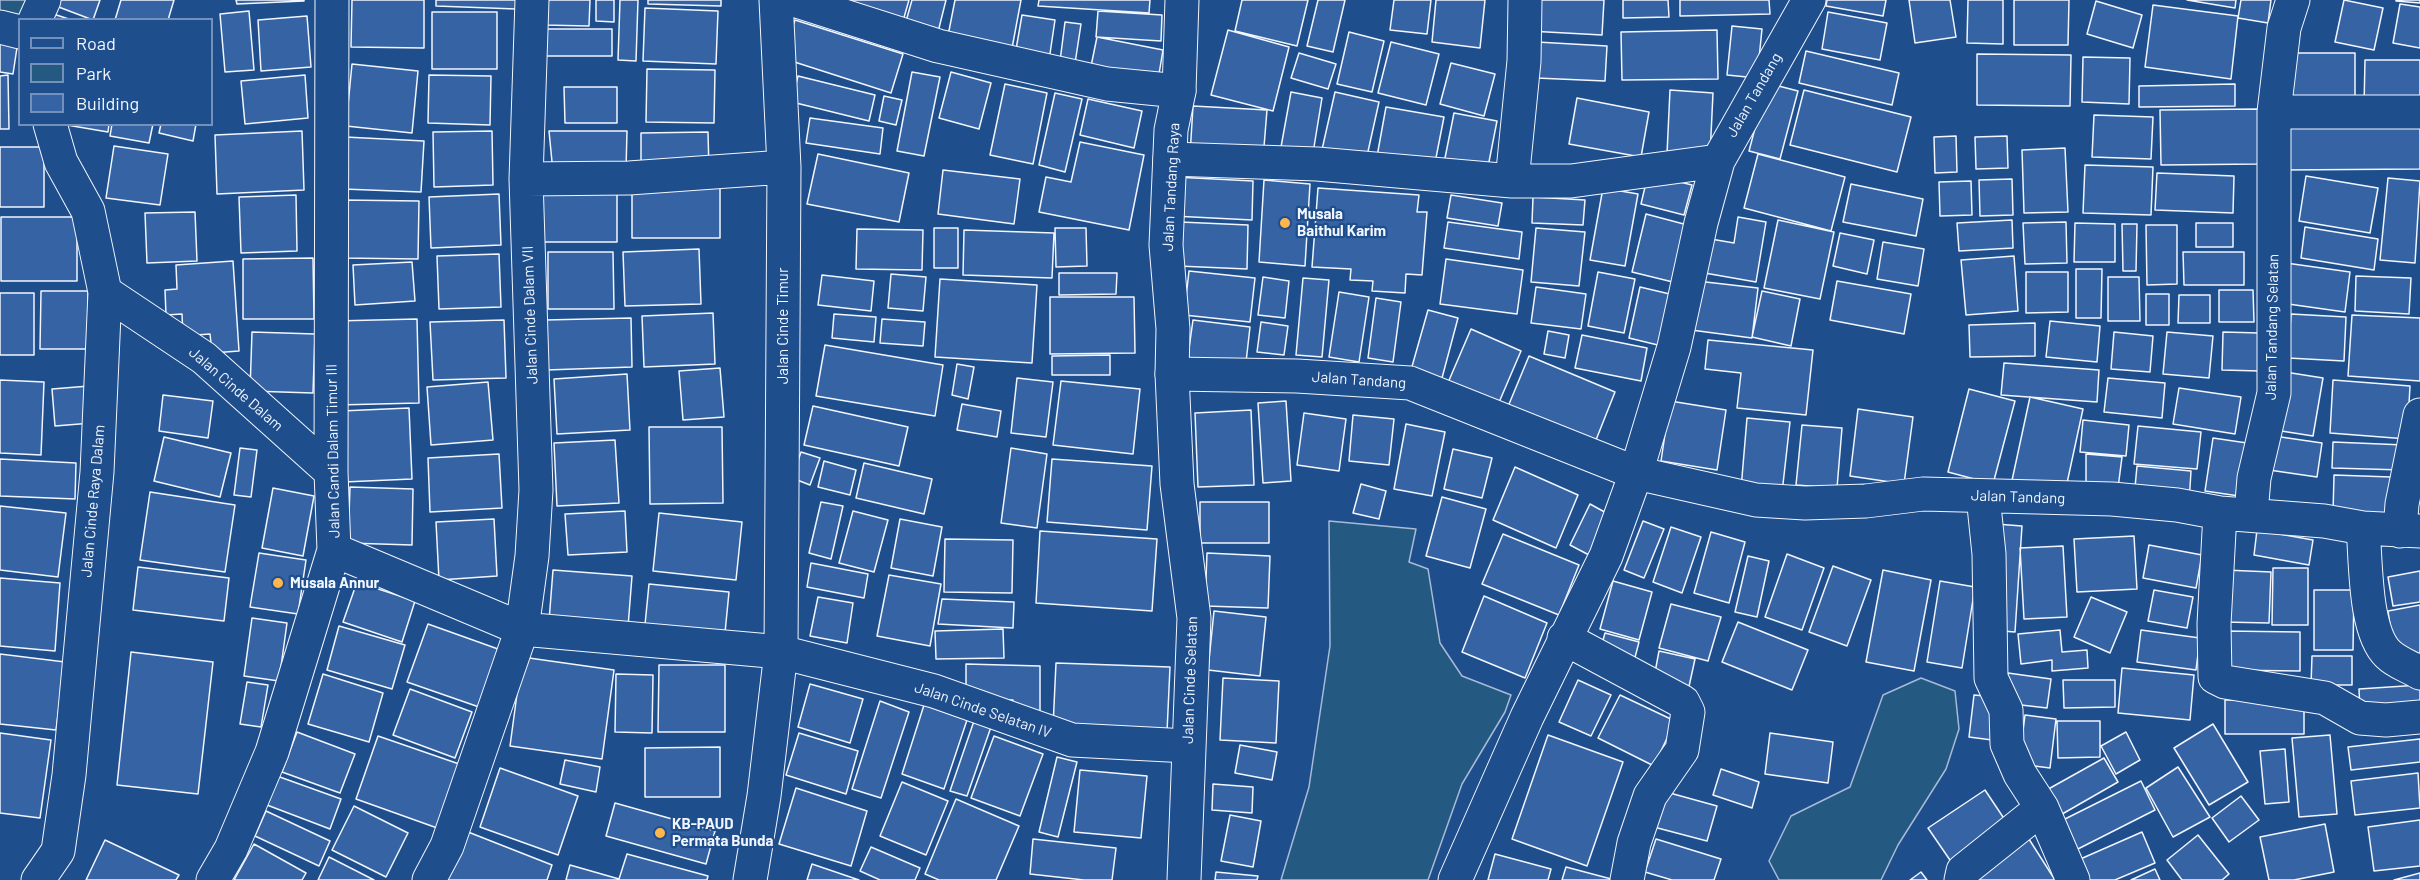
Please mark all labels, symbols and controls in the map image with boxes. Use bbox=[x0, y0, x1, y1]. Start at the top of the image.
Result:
legend bbox=[18, 18, 213, 126]
text: Road bbox=[76, 32, 116, 54]
street label: Jalan Tandang bbox=[1723, 50, 1785, 140]
text: Park bbox=[76, 62, 111, 84]
text: Building bbox=[76, 92, 139, 114]
street label: Jalan Tandang Raya bbox=[1159, 122, 1183, 252]
place label: Musala Baithul Karim bbox=[1297, 205, 1386, 240]
marker: Musala Baithul Karim bbox=[1278, 216, 1292, 230]
street label: Jalan Cinde Dalam VII bbox=[519, 245, 541, 385]
street label: Jalan Tandang Selatan bbox=[2262, 254, 2282, 400]
street label: Jalan Cinde Timur bbox=[774, 268, 792, 384]
street label: Jalan Cinde Dalam bbox=[185, 343, 287, 435]
street label: Jalan Candi Dalam Timur III bbox=[322, 364, 344, 538]
street label: Jalan Tandang bbox=[1311, 368, 1407, 392]
street label: Jalan Cinde Raya Dalam bbox=[77, 424, 109, 578]
street label: Jalan Tandang bbox=[1970, 486, 2066, 508]
place label: Musala Annur bbox=[290, 574, 379, 592]
marker: Musala Annur bbox=[271, 576, 285, 590]
street label: Jalan Cinde Selatan bbox=[1179, 616, 1201, 744]
street label: Jalan Cinde Selatan IV bbox=[912, 678, 1054, 742]
place label: KB-PAUD Permata Bunda bbox=[672, 815, 773, 850]
marker: KB-PAUD Permata Bunda bbox=[653, 826, 667, 840]

